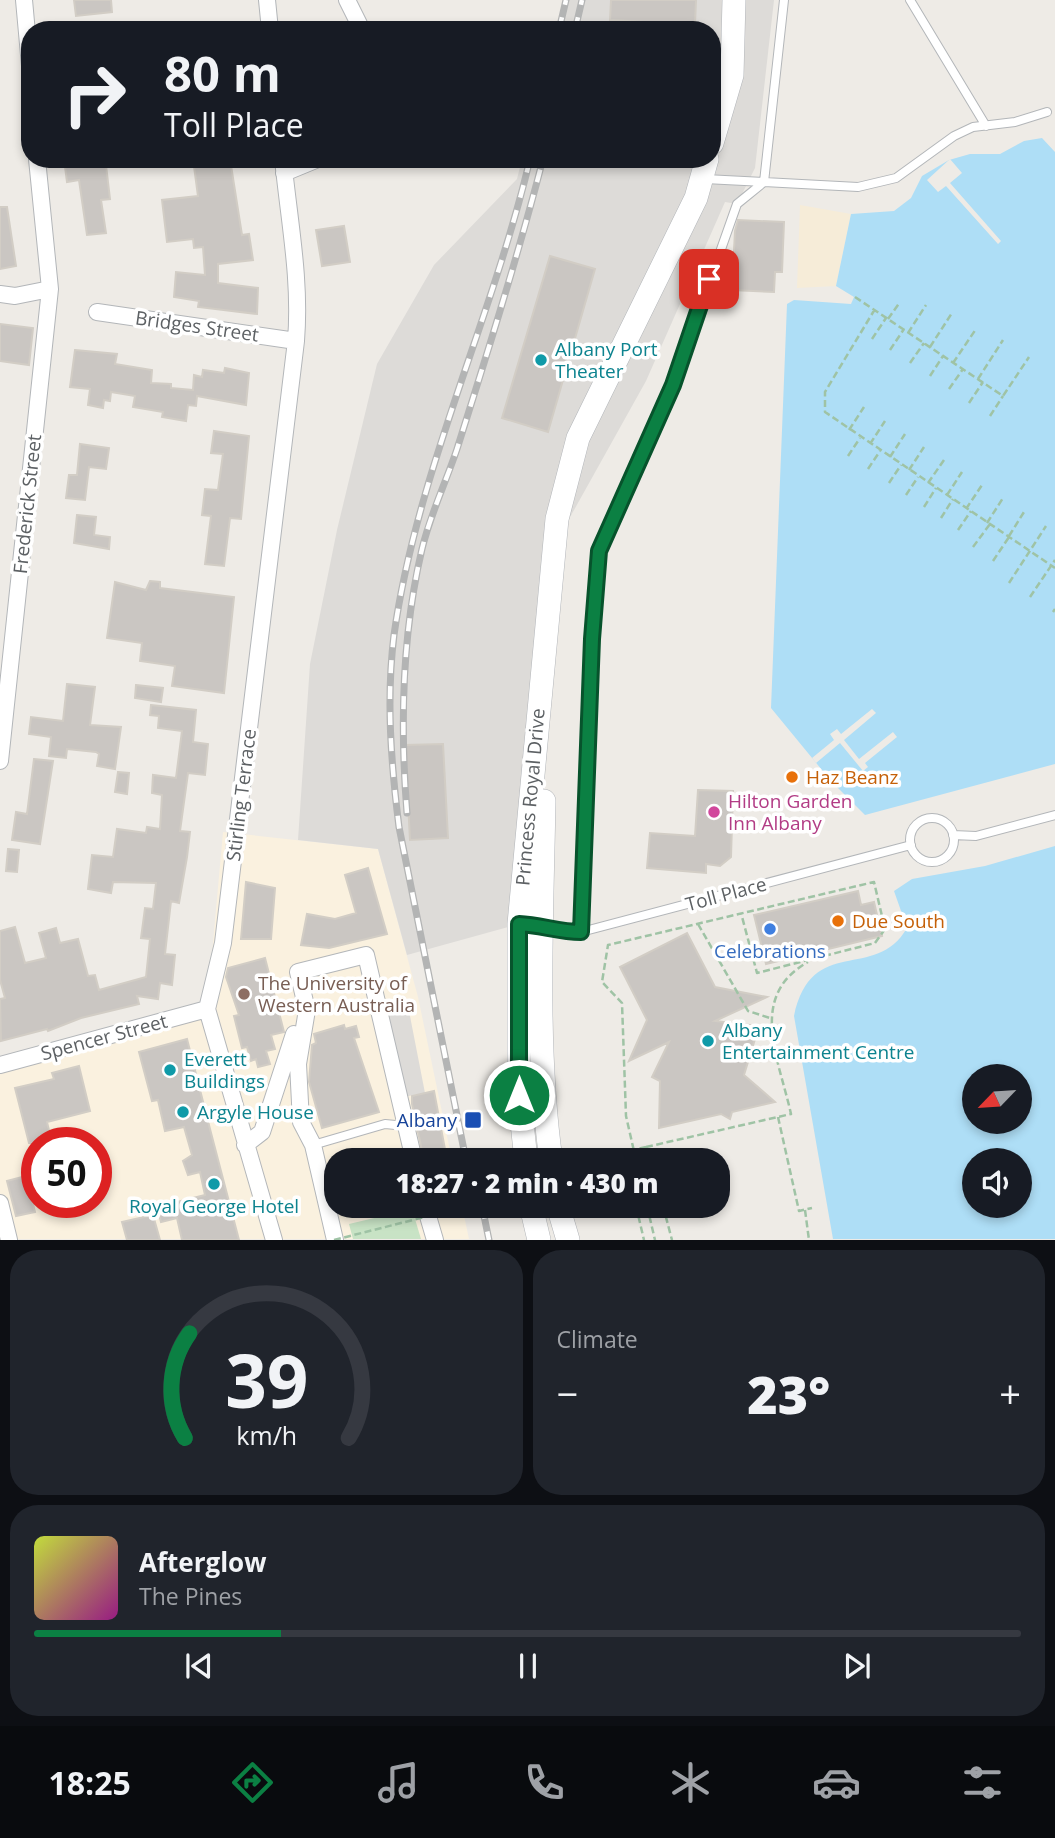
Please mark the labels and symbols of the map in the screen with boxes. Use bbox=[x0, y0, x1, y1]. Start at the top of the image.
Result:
pin bbox=[679, 249, 739, 309]
street label: Bridges Street bbox=[134, 304, 261, 348]
place label: Albany Port Theater bbox=[555, 336, 658, 384]
marker: Albany Port Theater bbox=[533, 352, 549, 368]
street label: Frederick Street bbox=[7, 433, 47, 575]
street label: Princess Royal Drive bbox=[509, 707, 551, 887]
street label: Stirling Terrace bbox=[220, 727, 262, 863]
place label: Haz Beanz bbox=[806, 764, 899, 790]
marker: Haz Beanz bbox=[784, 769, 800, 785]
place label: Hilton Garden Inn Albany bbox=[728, 788, 852, 836]
marker: Hilton Garden Inn Albany bbox=[706, 804, 722, 820]
street label: Toll Place bbox=[683, 871, 769, 917]
place label: Due South bbox=[852, 908, 945, 934]
marker: Due South bbox=[830, 913, 846, 929]
marker: Celebrations bbox=[762, 921, 778, 937]
place label: Celebrations bbox=[714, 938, 826, 964]
place label: The University of Western Australia bbox=[258, 970, 415, 1018]
marker: The University of Western Australia bbox=[236, 986, 252, 1002]
street label: Spencer Street bbox=[38, 1008, 170, 1066]
place label: Albany Entertainment Centre bbox=[722, 1017, 914, 1065]
marker: Albany Entertainment Centre bbox=[700, 1033, 716, 1049]
place label: Everett Buildings bbox=[184, 1046, 265, 1094]
position arrow bbox=[482, 1058, 556, 1132]
marker: Everett Buildings bbox=[162, 1062, 178, 1078]
north arrow bbox=[962, 1064, 1032, 1134]
place label: Argyle House bbox=[197, 1099, 314, 1125]
marker: Argyle House bbox=[175, 1104, 191, 1120]
place label: Albany bbox=[397, 1107, 457, 1133]
marker: Albany bbox=[463, 1110, 483, 1130]
speed limit sign: 50 bbox=[21, 1127, 112, 1218]
marker: Royal George Hotel bbox=[206, 1176, 222, 1192]
place label: Royal George Hotel bbox=[129, 1193, 299, 1219]

